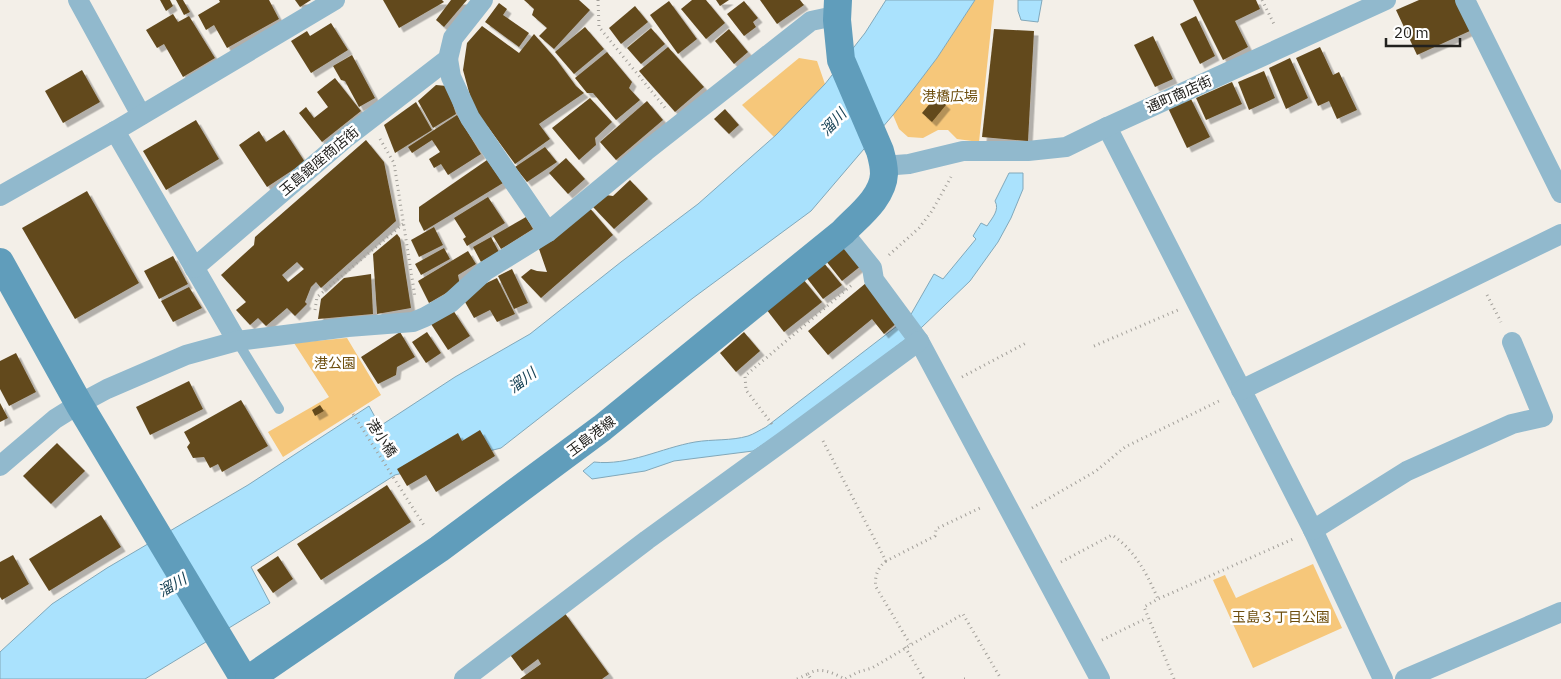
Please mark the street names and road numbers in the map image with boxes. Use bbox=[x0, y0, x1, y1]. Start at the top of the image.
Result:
street label: 通町商店街 bbox=[1143, 72, 1215, 116]
street label: 玉島銀座商店街 bbox=[276, 123, 362, 199]
street label: 玉島港線 bbox=[563, 412, 619, 460]
street label: 港小橋 bbox=[363, 415, 401, 461]

